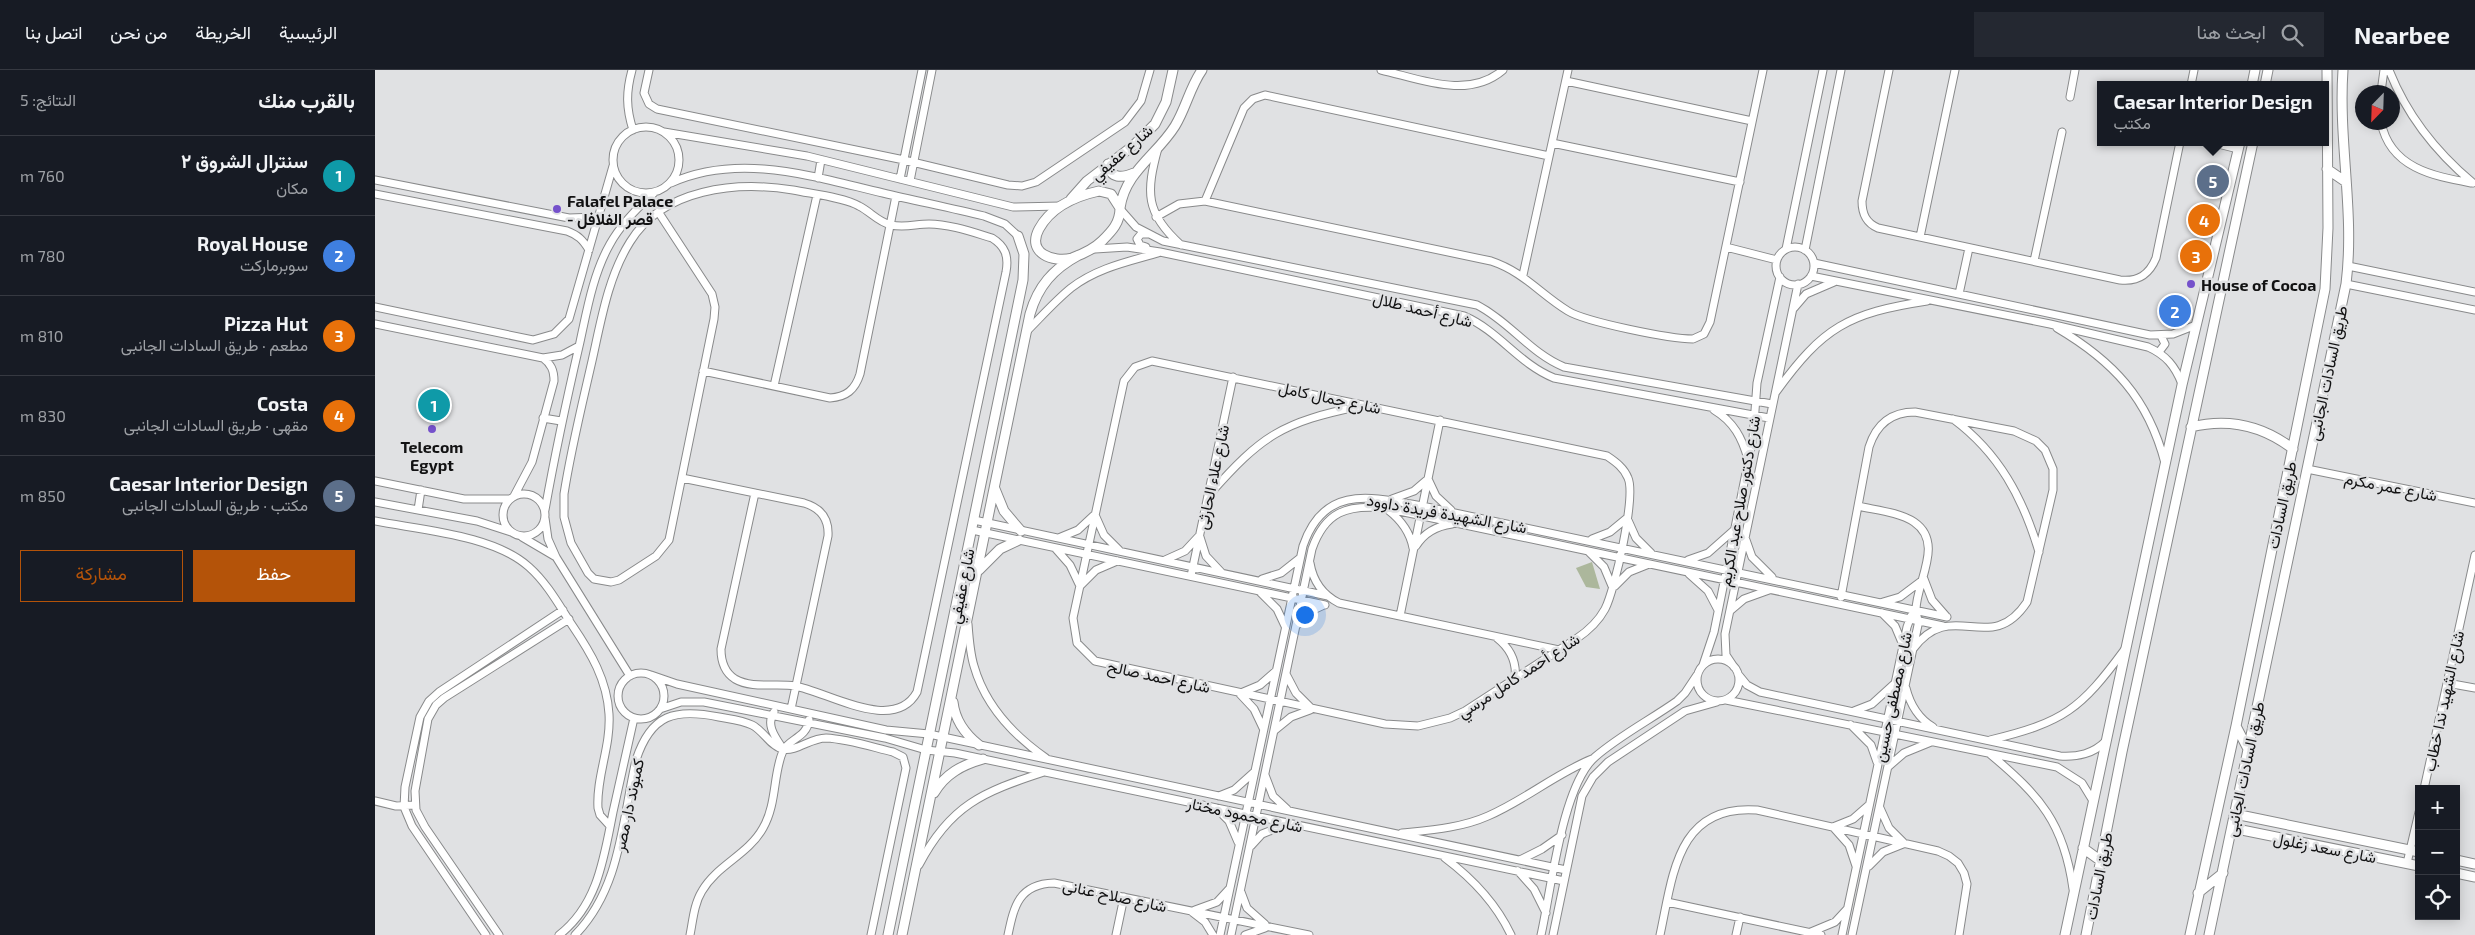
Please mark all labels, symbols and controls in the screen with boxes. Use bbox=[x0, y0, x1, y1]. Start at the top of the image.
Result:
search box bbox=[1974, 12, 2324, 57]
text: ابحث هنا bbox=[2196, 20, 2266, 43]
text: Nearbee bbox=[2354, 20, 2450, 49]
text: اتصل بنا bbox=[25, 21, 82, 43]
text: من نحن bbox=[110, 21, 167, 43]
text: الخريطة bbox=[195, 21, 251, 43]
text: الرئيسية bbox=[279, 21, 337, 43]
icon: search bbox=[2278, 21, 2306, 49]
popup bbox=[2097, 81, 2329, 146]
north arrow bbox=[2355, 85, 2400, 130]
text: بالقرب منك bbox=[258, 87, 355, 112]
text: النتائج: 5 bbox=[20, 90, 76, 109]
text: Caesar Interior Design bbox=[2114, 90, 2312, 113]
text: مكتب bbox=[2114, 113, 2151, 132]
street label: شارع عفيفي bbox=[1086, 120, 1159, 188]
text: سنترال الشروق ٢ bbox=[181, 149, 308, 172]
pin: 5 bbox=[2197, 162, 2229, 200]
text: 760 m bbox=[20, 166, 65, 185]
text: 1 bbox=[336, 166, 342, 185]
text: مكان bbox=[276, 178, 308, 197]
place label: Falafel Palace - قصر الفلافل bbox=[567, 191, 673, 230]
pin: 4 bbox=[2188, 201, 2220, 239]
marker: Falafel Palace - قصر الفلافل bbox=[551, 203, 563, 215]
text: Royal House bbox=[197, 232, 308, 255]
pin: 3 bbox=[2180, 237, 2212, 275]
text: 780 m bbox=[20, 246, 65, 265]
text: 2 bbox=[334, 246, 344, 265]
text: سوبرماركت bbox=[240, 255, 308, 274]
place label: House of Cocoa bbox=[2201, 275, 2316, 294]
marker: House of Cocoa bbox=[2185, 278, 2197, 290]
street label: شارع أحمد طلال bbox=[1371, 287, 1475, 333]
pin: 2 bbox=[2159, 292, 2191, 330]
street label: طريق السادات الجانبى bbox=[2303, 304, 2353, 443]
text: Pizza Hut bbox=[224, 312, 308, 335]
text: 810 m bbox=[20, 326, 63, 345]
text: 3 bbox=[334, 326, 344, 345]
text: مطعم · طريق السادات الجانبى bbox=[121, 335, 308, 354]
street label: شارع جمال كامل bbox=[1276, 377, 1383, 420]
pin: 1 bbox=[418, 386, 450, 424]
text: Costa bbox=[257, 392, 308, 415]
text: 830 m bbox=[20, 406, 66, 425]
text: 4 bbox=[334, 406, 344, 425]
street label: شارع دكتور صلاح عبد الكريم bbox=[1715, 414, 1766, 588]
text: مقهى · طريق السادات الجانبى bbox=[124, 415, 308, 434]
marker: Telecom Egypt bbox=[426, 423, 438, 435]
street label: شارع علاء الحارثى bbox=[1192, 423, 1235, 532]
place label: Telecom Egypt bbox=[401, 437, 463, 475]
street label: طريق السادات bbox=[2262, 460, 2301, 551]
street label: شارع عمر مكرم bbox=[2342, 468, 2439, 507]
text: Caesar Interior Design bbox=[109, 472, 308, 495]
text: 850 m bbox=[20, 486, 66, 505]
text: 5 bbox=[335, 486, 343, 505]
street label: شارع الشهيدة فريدة داوود bbox=[1365, 490, 1528, 539]
text: مكتب · طريق السادات الجانبى bbox=[122, 495, 308, 514]
street label: شارع عفيفي bbox=[944, 547, 983, 626]
button: مشاركة bbox=[20, 550, 183, 602]
button: حفظ bbox=[193, 550, 355, 602]
your location bbox=[1292, 602, 1318, 628]
street label: شارع أحمد كامل مرسي bbox=[1453, 628, 1585, 726]
street label: شارع الشهيد ندا خطاب bbox=[2419, 629, 2470, 774]
street label: شارع مصطفى حسين bbox=[1869, 630, 1918, 765]
street label: شارع احمد صالح bbox=[1105, 656, 1212, 699]
street label: طريق السادات الجانبى bbox=[2220, 700, 2270, 839]
street label: كمبوند دار مصر bbox=[609, 757, 649, 855]
map controls bbox=[2415, 785, 2460, 920]
button: + bbox=[2415, 785, 2460, 830]
street label: شارع محمود مختار bbox=[1184, 792, 1305, 838]
street label: شارع سعد زغلول bbox=[2271, 828, 2378, 869]
button: − bbox=[2415, 830, 2460, 875]
street label: طريق السادات bbox=[2080, 831, 2118, 922]
street label: شارع صلاح عنانى bbox=[1061, 875, 1169, 918]
button: locate bbox=[2415, 875, 2460, 920]

